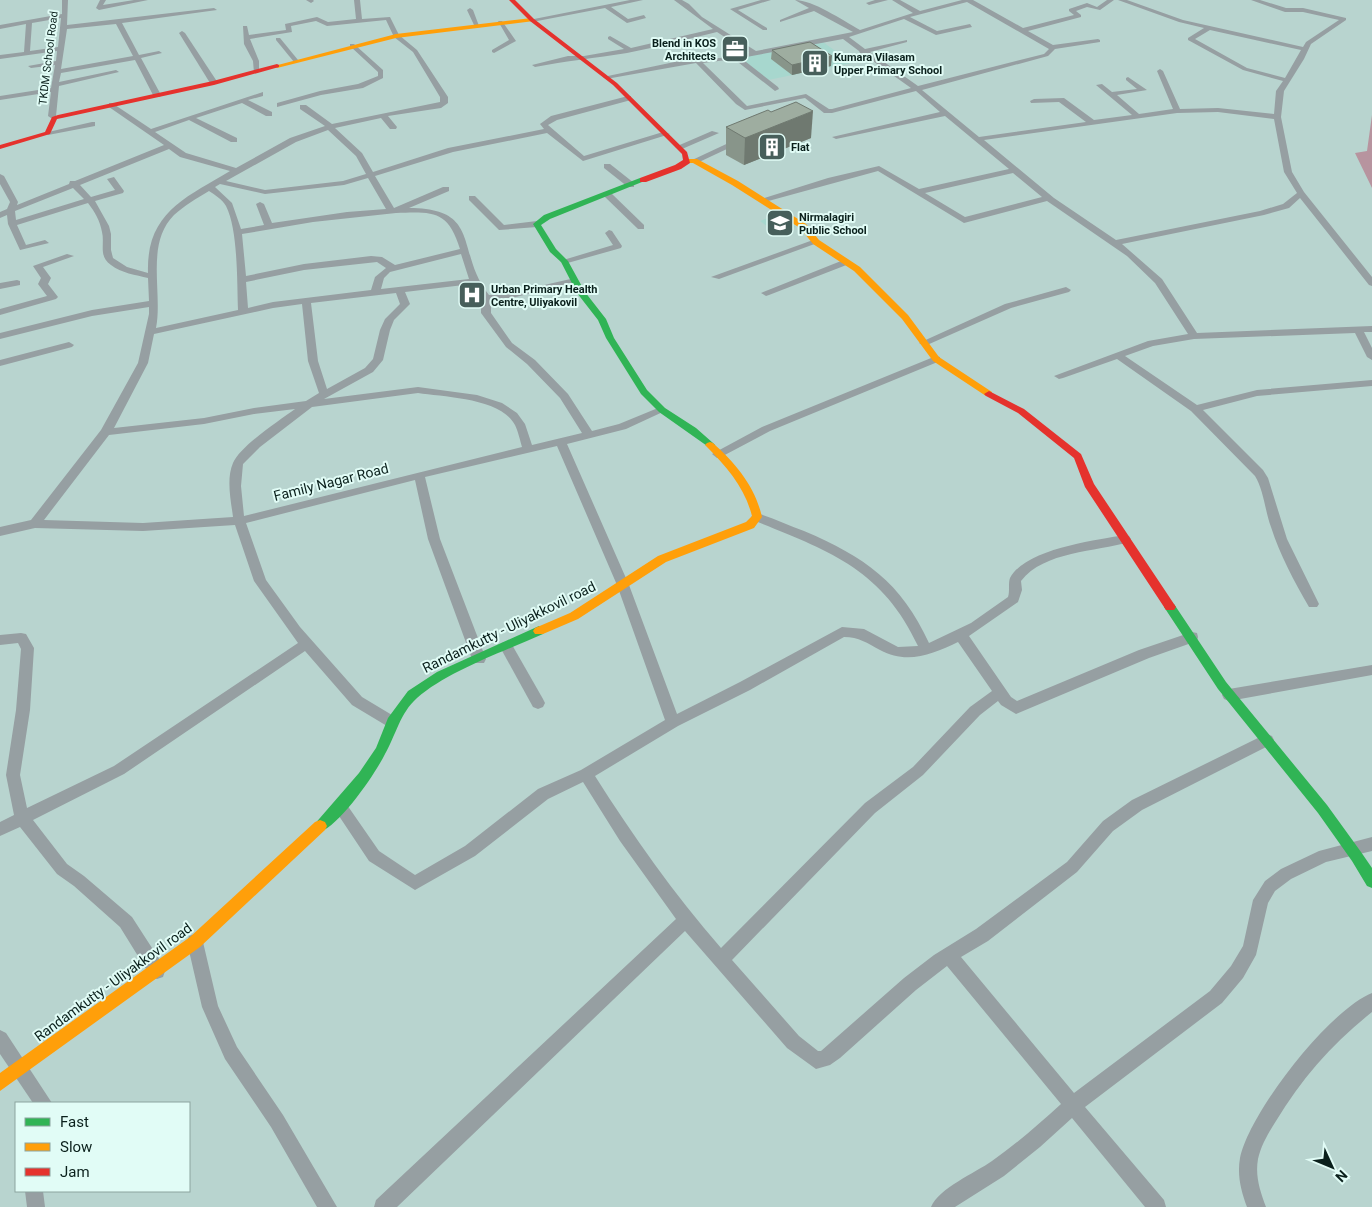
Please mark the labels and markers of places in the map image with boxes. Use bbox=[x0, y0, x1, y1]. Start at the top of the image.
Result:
office icon: Blend in KOS Architects bbox=[720, 34, 750, 64]
place label: Blend in KOS Architects bbox=[652, 37, 716, 63]
building icon: Kumara Vilasam Upper Primary School bbox=[800, 48, 830, 78]
place label: Kumara Vilasam Upper Primary School bbox=[834, 51, 942, 77]
building icon: Flat bbox=[757, 132, 787, 162]
place label: Flat bbox=[791, 141, 810, 154]
school or university icon: Nirmalagiri Public School bbox=[765, 208, 795, 238]
place label: Nirmalagiri Public School bbox=[799, 211, 867, 237]
hospital icon: Urban Primary Health Centre, Uliyakovil bbox=[457, 280, 487, 310]
place label: Urban Primary Health Centre, Uliyakovil bbox=[491, 283, 597, 309]

